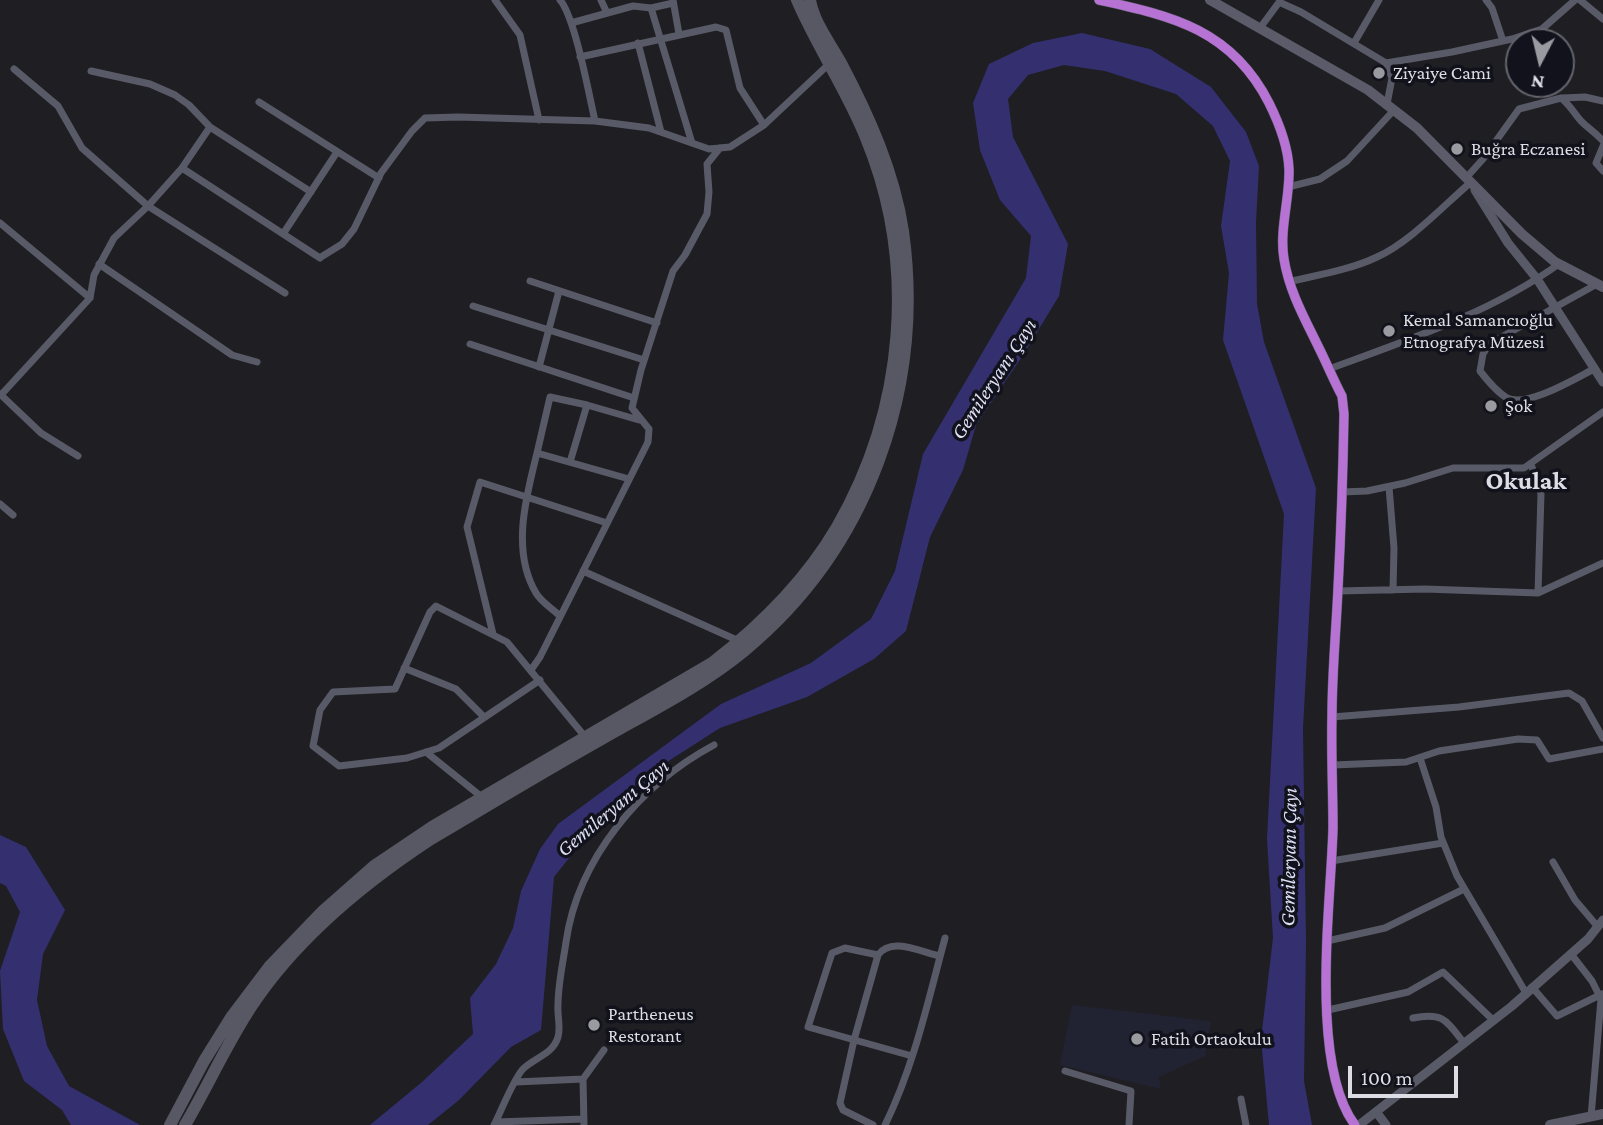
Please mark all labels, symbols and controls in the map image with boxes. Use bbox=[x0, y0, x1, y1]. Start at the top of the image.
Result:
north arrow bbox=[1505, 28, 1575, 98]
place label: Ziyaiye Cami bbox=[1393, 62, 1491, 84]
marker: Ziyaiye Cami bbox=[1371, 65, 1387, 81]
text: N bbox=[1530, 71, 1545, 94]
place label: Buğra Eczanesi bbox=[1471, 138, 1585, 160]
marker: Buğra Eczanesi bbox=[1449, 141, 1465, 157]
place label: Kemal Samancıoğlu Etnografya Müzesi bbox=[1403, 309, 1553, 353]
water label: Gemileryanı Çayı bbox=[946, 314, 1042, 444]
marker: Kemal Samancıoğlu Etnografya Müzesi bbox=[1381, 323, 1397, 339]
place label: Şok bbox=[1505, 395, 1532, 417]
marker: Şok bbox=[1483, 398, 1499, 414]
district label: Okulak bbox=[1485, 465, 1567, 497]
water label: Gemileryanı Çayı bbox=[552, 754, 674, 862]
water label: Gemileryanı Çayı bbox=[1275, 787, 1303, 927]
place label: Partheneus Restorant bbox=[608, 1003, 694, 1047]
marker: Partheneus Restorant bbox=[586, 1017, 602, 1033]
place label: Fatih Ortaokulu bbox=[1151, 1028, 1272, 1050]
marker: Fatih Ortaokulu bbox=[1129, 1031, 1145, 1047]
scale bar bbox=[1351, 1052, 1461, 1096]
text: 100 m bbox=[1361, 1066, 1413, 1090]

